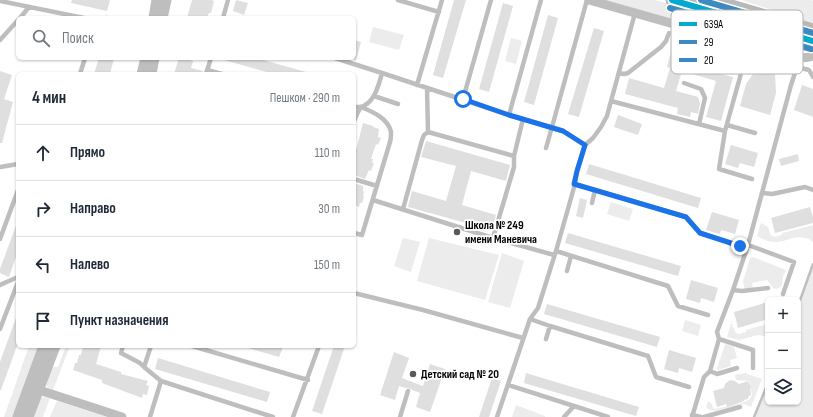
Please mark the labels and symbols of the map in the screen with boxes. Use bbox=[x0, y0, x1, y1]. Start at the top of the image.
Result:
legend bbox=[671, 10, 803, 74]
text: 639А bbox=[704, 18, 723, 31]
text: 29 bbox=[704, 36, 714, 49]
text: 20 bbox=[704, 54, 714, 67]
route start bbox=[454, 90, 472, 108]
place label: Школа № 249 имени Маневича bbox=[465, 218, 537, 247]
marker: Школа № 249 имени Маневича bbox=[452, 227, 462, 237]
route end bbox=[731, 237, 749, 255]
place label: Детский сад № 20 bbox=[421, 367, 499, 382]
marker: Детский сад № 20 bbox=[408, 369, 418, 379]

